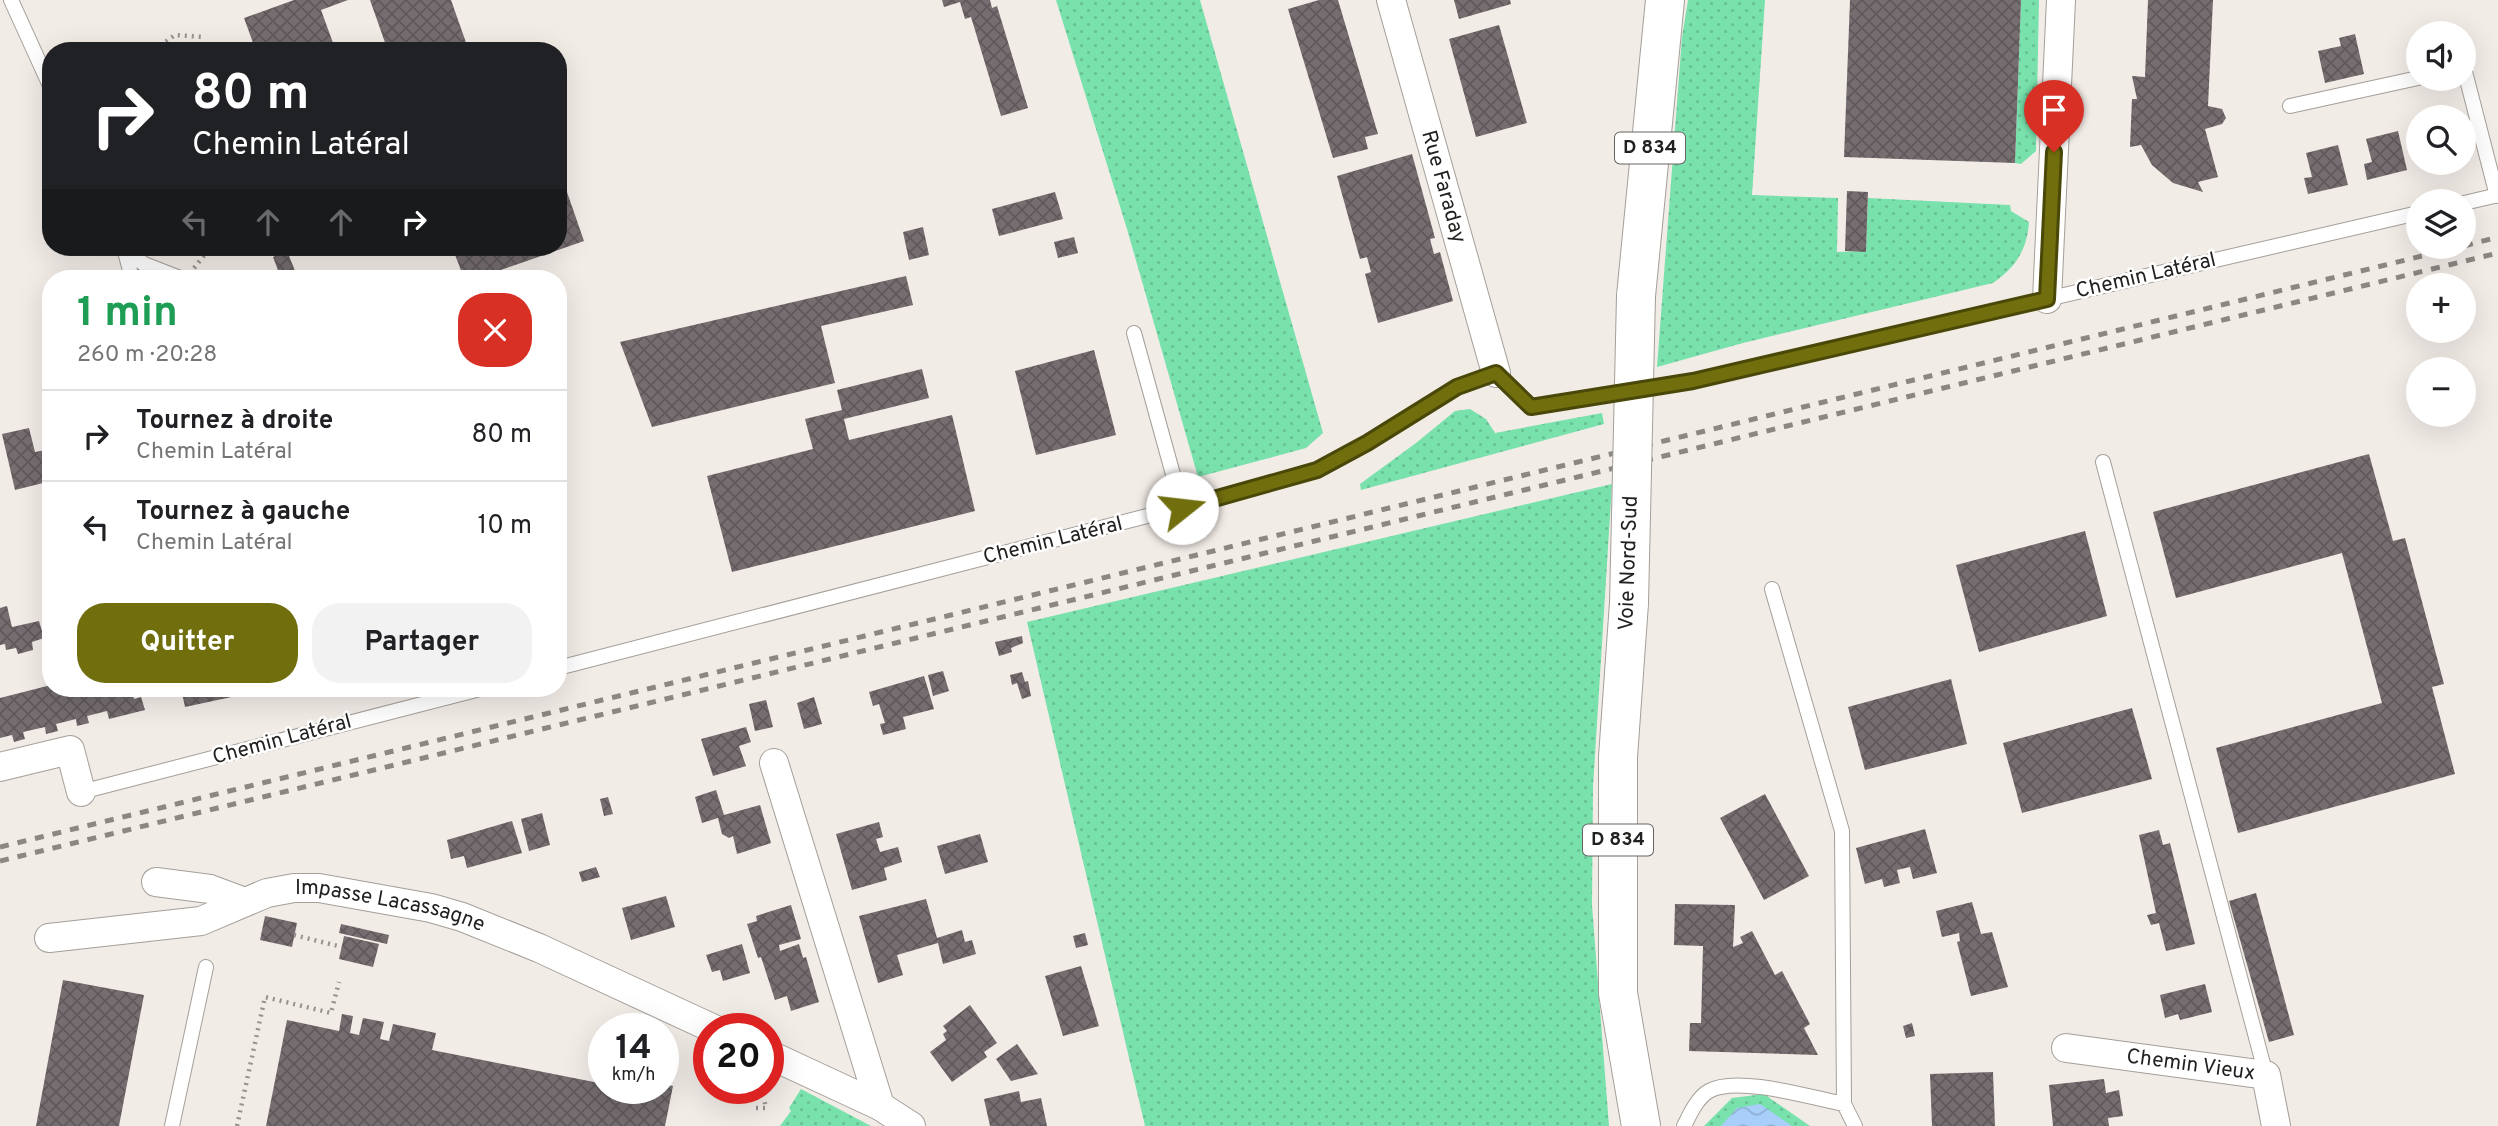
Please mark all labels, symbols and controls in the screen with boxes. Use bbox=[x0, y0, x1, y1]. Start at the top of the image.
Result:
map controls bbox=[2406, 21, 2476, 427]
button: sound bbox=[2406, 21, 2476, 91]
text: 80 m bbox=[192, 65, 309, 127]
icon: right bbox=[77, 70, 168, 161]
pin bbox=[2024, 80, 2084, 152]
icon: arrive bbox=[2035, 91, 2073, 129]
button: search bbox=[2406, 105, 2476, 175]
text: Chemin Latéral bbox=[192, 126, 410, 166]
street label: Rue Faraday bbox=[1415, 127, 1472, 246]
road number: D 834 bbox=[1615, 132, 1685, 164]
button: layers bbox=[2406, 189, 2476, 259]
icon: left bbox=[176, 203, 214, 241]
icon: ahead bbox=[249, 203, 287, 241]
icon: ahead bbox=[322, 203, 360, 241]
icon: right bbox=[395, 203, 433, 241]
street label: Chemin Latéral bbox=[2073, 247, 2219, 305]
button: + bbox=[2406, 273, 2476, 343]
text: 1 min bbox=[77, 288, 178, 341]
button: close bbox=[458, 293, 532, 367]
text: 260 m · 20:28 bbox=[77, 341, 217, 370]
button: − bbox=[2406, 357, 2476, 427]
text: Tournez à droite bbox=[136, 405, 333, 438]
icon: right bbox=[77, 417, 115, 455]
text: 80 m bbox=[472, 419, 532, 452]
text: Chemin Latéral bbox=[136, 438, 293, 467]
position arrow bbox=[1145, 471, 1219, 545]
street label: Voie Nord-Sud bbox=[1613, 495, 1645, 631]
text: Tournez à gauche bbox=[136, 496, 350, 529]
icon: left bbox=[77, 508, 115, 546]
text: 10 m bbox=[477, 510, 532, 543]
street label: Chemin Latéral bbox=[980, 511, 1126, 571]
text: Chemin Latéral bbox=[136, 529, 293, 558]
button: Quitter bbox=[77, 603, 298, 683]
button: Partager bbox=[312, 603, 532, 683]
street label: Chemin Latéral bbox=[209, 708, 355, 772]
road number: D 834 bbox=[1583, 824, 1653, 856]
street label: Impasse Lacassagne bbox=[295, 875, 489, 938]
speed limit sign: 20 bbox=[693, 1013, 784, 1104]
text: 14 bbox=[615, 1027, 652, 1071]
street label: Chemin Vieux bbox=[2125, 1043, 2257, 1087]
text: km/h bbox=[612, 1064, 655, 1087]

